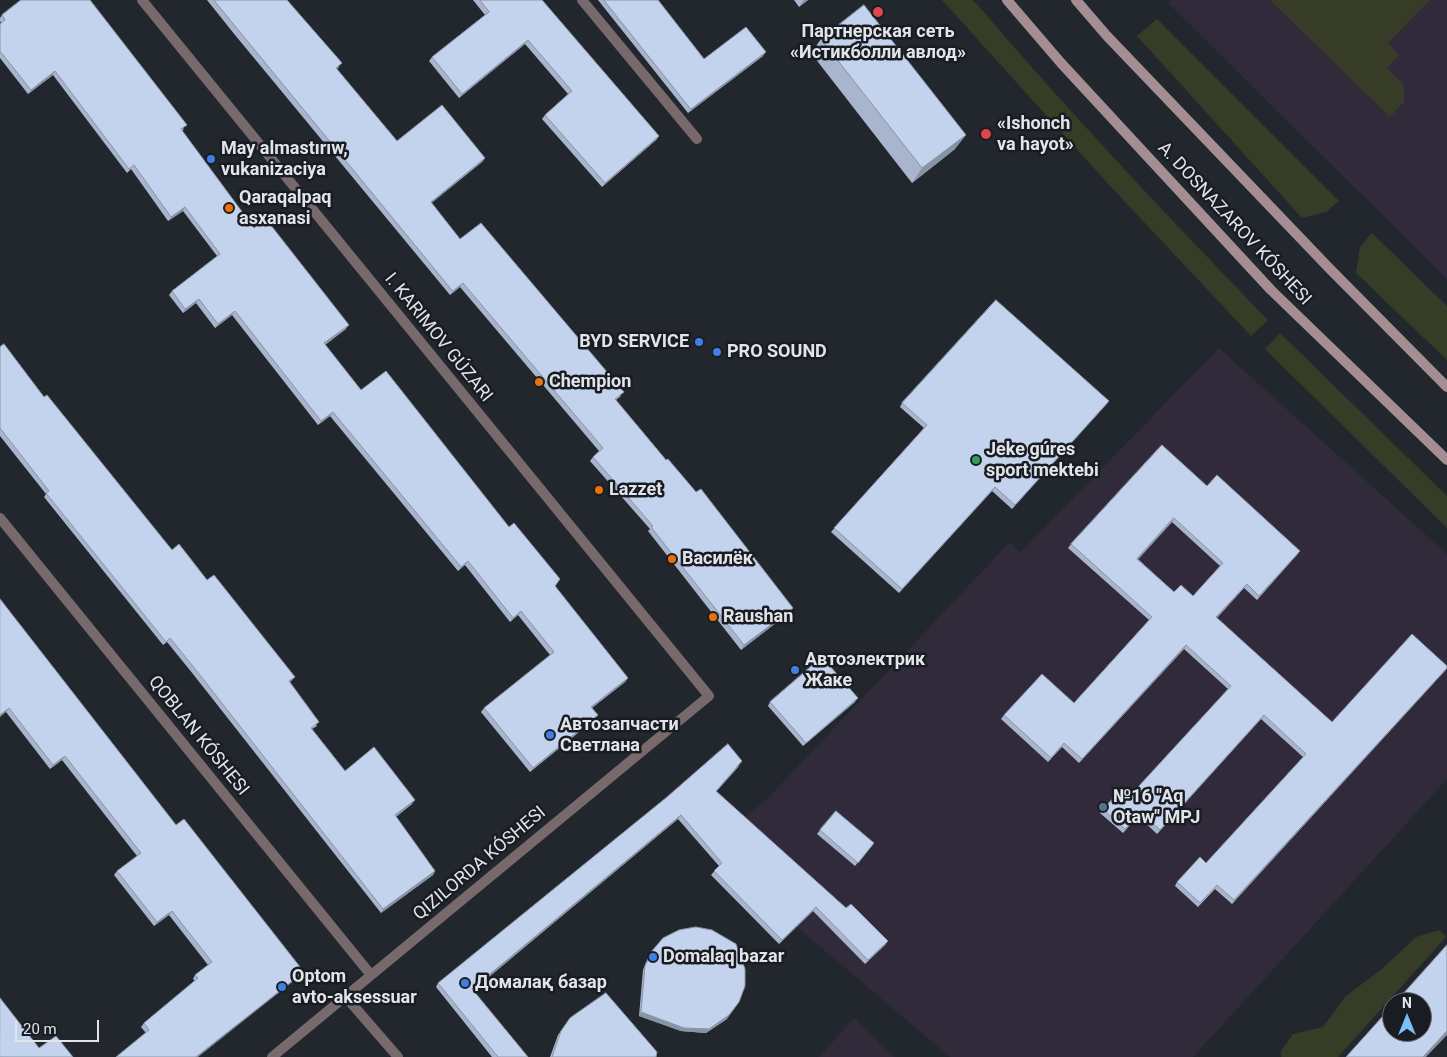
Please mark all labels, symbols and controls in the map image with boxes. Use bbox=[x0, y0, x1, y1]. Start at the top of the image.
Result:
marker: Партнерская сеть «Истикболли авлод» bbox=[871, 5, 885, 19]
place label: Партнерская сеть «Истикболли авлод» bbox=[790, 21, 966, 64]
place label: «Ishonch va hayot» bbox=[997, 113, 1074, 156]
marker: «Ishonch va hayot» bbox=[979, 127, 993, 141]
place label: May almastırıw, vukanizaciya bbox=[221, 138, 348, 180]
street label: A. DOSNAZAROV KÓSHESI bbox=[1153, 138, 1315, 310]
marker: May almastırıw, vukanizaciya bbox=[205, 153, 217, 165]
place label: Qaraqalpaq asxanasi bbox=[239, 187, 331, 230]
marker: Qaraqalpaq asxanasi bbox=[223, 202, 235, 214]
street label: I. KARIMOV GÚZARI bbox=[379, 269, 497, 407]
place label: BYD SERVICE bbox=[579, 331, 689, 353]
marker: BYD SERVICE bbox=[693, 336, 705, 348]
place label: PRO SOUND bbox=[727, 341, 827, 363]
marker: PRO SOUND bbox=[711, 346, 723, 358]
place label: Chempion bbox=[549, 371, 631, 393]
marker: Chempion bbox=[533, 376, 545, 388]
place label: Jeke gúres sport mektebi bbox=[986, 439, 1099, 482]
marker: Jeke gúres sport mektebi bbox=[970, 454, 982, 466]
place label: Lazzet bbox=[609, 479, 662, 501]
marker: Lazzet bbox=[593, 484, 605, 496]
place label: Василёк bbox=[682, 548, 753, 570]
marker: Василёк bbox=[666, 553, 678, 565]
place label: Raushan bbox=[723, 606, 793, 628]
marker: Raushan bbox=[707, 611, 719, 623]
place label: Автоэлектрик Жаке bbox=[805, 649, 925, 692]
marker: Автоэлектрик Жаке bbox=[789, 664, 801, 676]
street label: QOBLAN KÓSHESI bbox=[143, 672, 253, 800]
place label: Автозапчасти Светлана bbox=[560, 714, 679, 756]
marker: Автозапчасти Светлана bbox=[544, 729, 556, 741]
place label: №16 "Aq Otaw" MPJ bbox=[1113, 786, 1200, 829]
marker: №16 "Aq Otaw" MPJ bbox=[1097, 801, 1109, 813]
street label: QIZILORDA KÓSHESI bbox=[409, 802, 551, 926]
place label: Domalaq bazar bbox=[663, 946, 784, 968]
marker: Domalaq bazar bbox=[647, 951, 659, 963]
place label: Optom avto-aksessuar bbox=[292, 966, 417, 1009]
place label: Домалақ базар bbox=[475, 972, 607, 994]
marker: Домалақ базар bbox=[459, 977, 471, 989]
marker: Optom avto-aksessuar bbox=[276, 981, 288, 993]
north arrow bbox=[1382, 992, 1432, 1042]
text: N bbox=[1402, 995, 1412, 1011]
scale bar bbox=[18, 1010, 101, 1042]
text: 20 m bbox=[23, 1020, 57, 1038]

